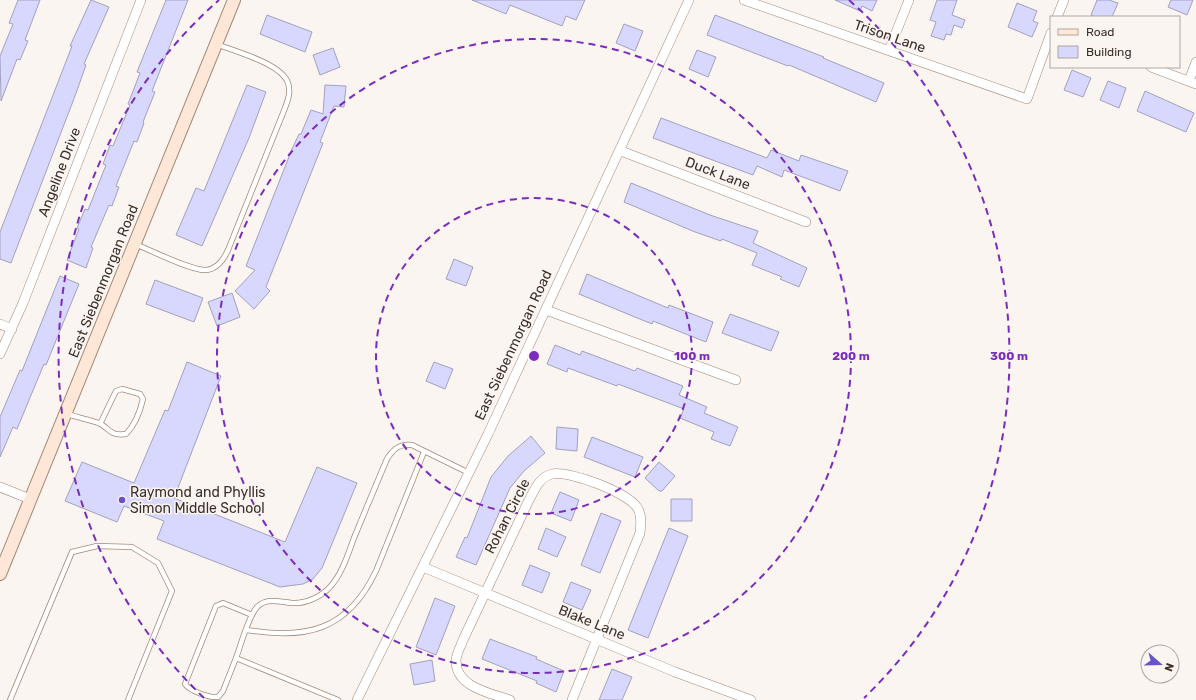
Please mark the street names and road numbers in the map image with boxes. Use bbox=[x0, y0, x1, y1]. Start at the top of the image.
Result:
street label: Trison Lane bbox=[852, 16, 928, 57]
street label: Angeline Drive bbox=[35, 125, 84, 219]
street label: Duck Lane bbox=[683, 153, 753, 194]
street label: East Siebenmorgan Road bbox=[65, 202, 142, 360]
street label: East Siebenmorgan Road bbox=[471, 267, 556, 423]
street label: Rohan Circle bbox=[481, 476, 534, 557]
street label: Blake Lane bbox=[556, 601, 628, 644]

